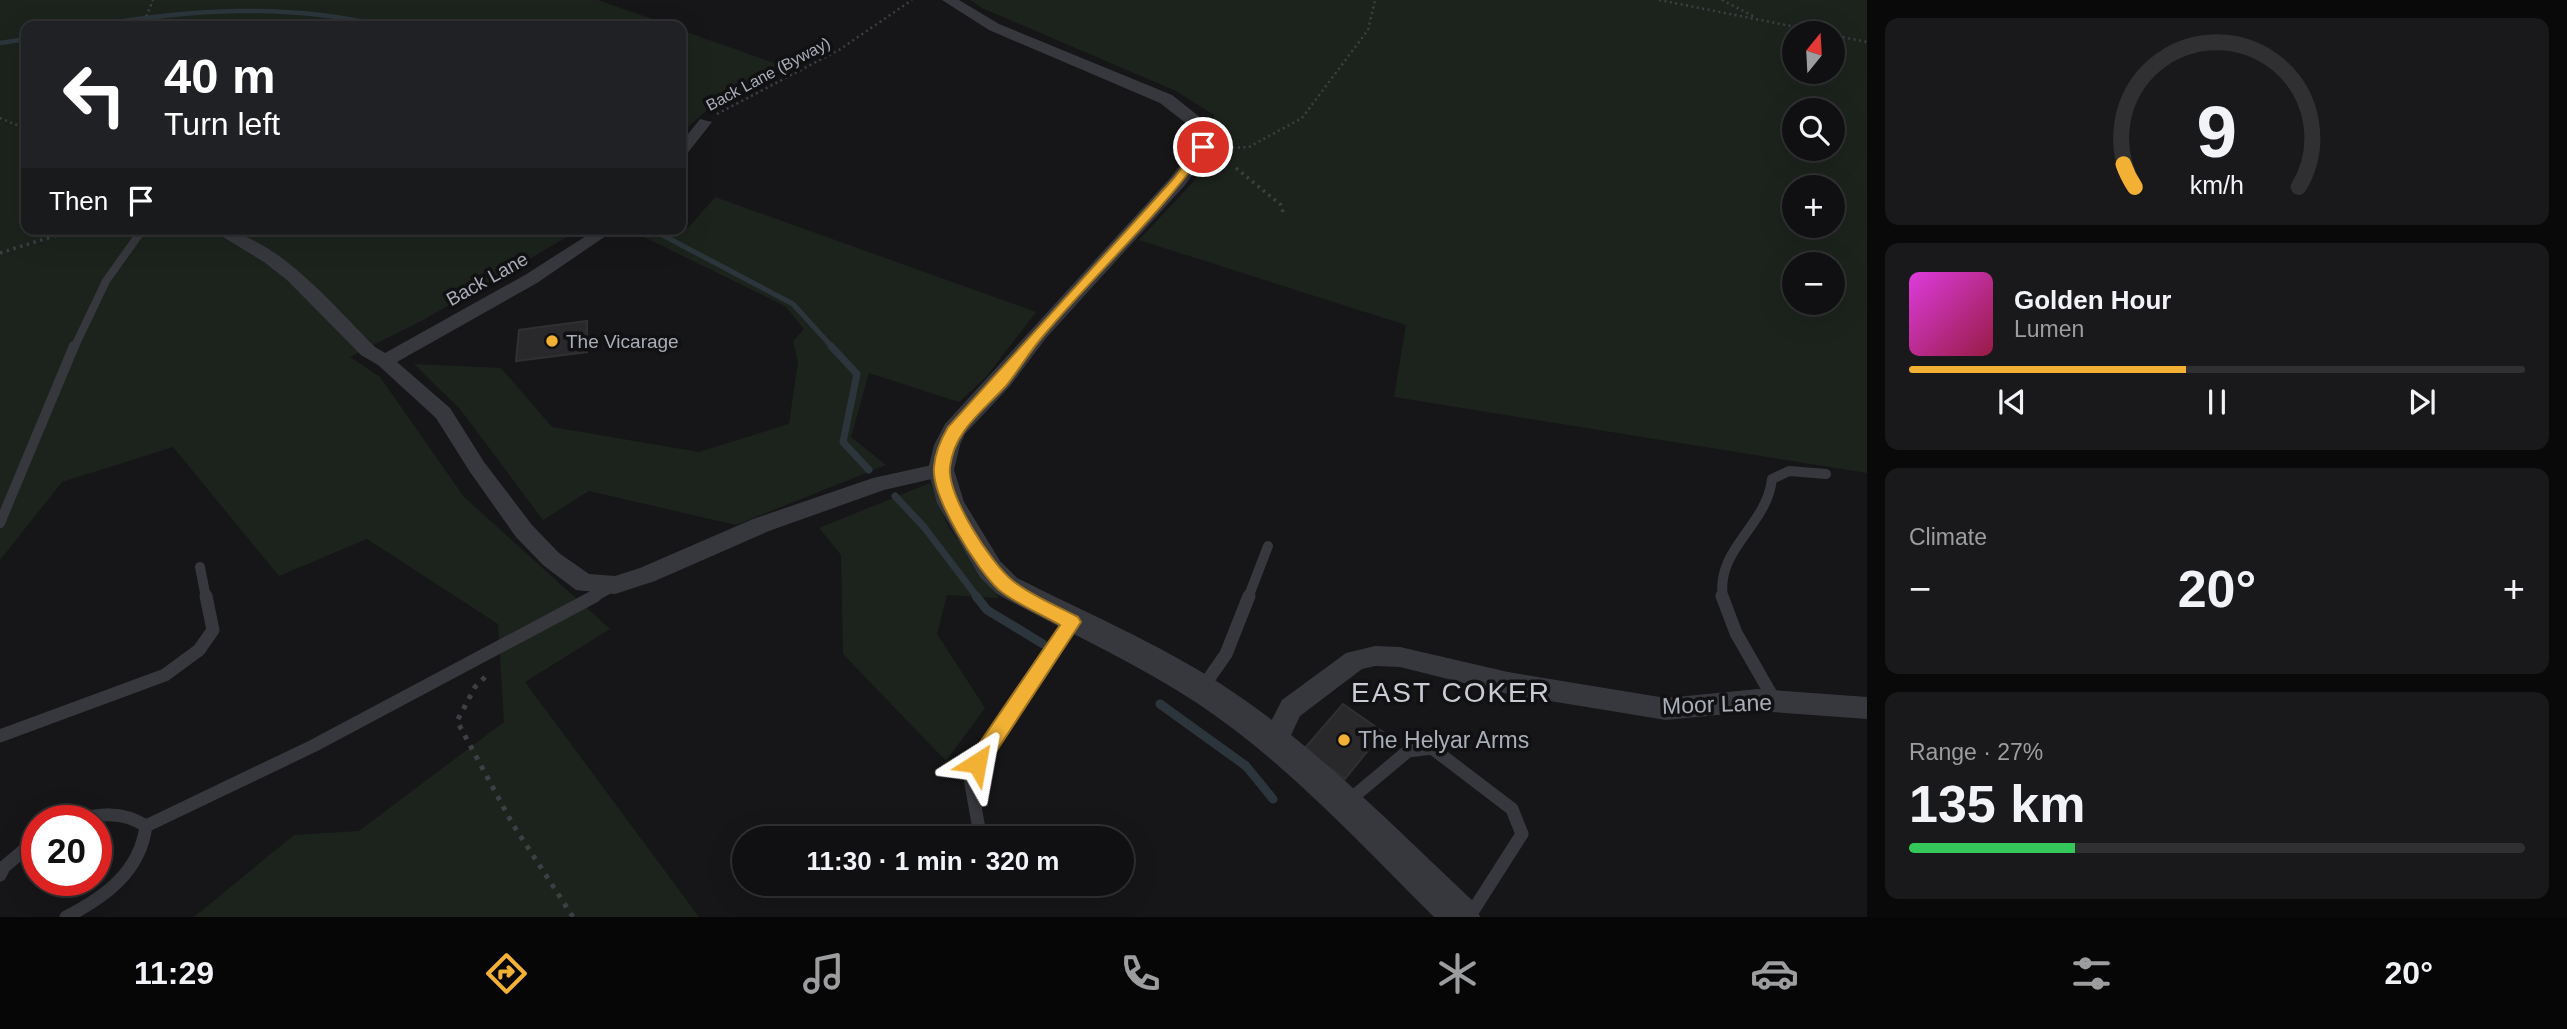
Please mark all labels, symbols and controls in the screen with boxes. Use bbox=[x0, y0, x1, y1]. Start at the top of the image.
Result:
north arrow bbox=[1782, 21, 1844, 84]
map controls bbox=[1782, 21, 1845, 315]
street label: Back Lane (Byway) bbox=[703, 34, 833, 114]
icon: left bbox=[49, 49, 140, 140]
text: 40 m bbox=[164, 49, 276, 103]
text: 9 bbox=[2197, 92, 2237, 173]
button: search bbox=[1782, 98, 1845, 161]
text: Turn left bbox=[164, 106, 280, 142]
pin bbox=[1173, 117, 1233, 177]
icon: arrive bbox=[1184, 128, 1222, 166]
text: km/h bbox=[2190, 171, 2244, 199]
button: + bbox=[1782, 175, 1845, 238]
icon: arrive bbox=[122, 182, 160, 220]
text: Then bbox=[49, 186, 108, 216]
street label: Back Lane bbox=[443, 248, 531, 310]
button: − bbox=[1782, 252, 1845, 315]
text: Golden Hour bbox=[2014, 285, 2171, 315]
text: Lumen bbox=[2014, 316, 2084, 342]
place label: The Vicarage bbox=[566, 331, 679, 352]
marker: The Vicarage bbox=[544, 333, 560, 349]
icon: previous bbox=[1993, 383, 2031, 421]
icon: pause bbox=[2198, 383, 2236, 421]
icon: next bbox=[2403, 383, 2441, 421]
text: Climate bbox=[1909, 524, 1987, 550]
text: 20° bbox=[2178, 560, 2256, 618]
text: − bbox=[1909, 568, 1931, 610]
text: + bbox=[2503, 568, 2525, 610]
district label: EAST COKER bbox=[1351, 677, 1551, 708]
street label: Moor Lane bbox=[1662, 689, 1772, 719]
position arrow bbox=[940, 726, 1014, 800]
place label: The Helyar Arms bbox=[1358, 727, 1529, 753]
marker: The Helyar Arms bbox=[1336, 732, 1352, 748]
text: Range · 27% bbox=[1909, 739, 2043, 765]
text: 135 km bbox=[1909, 775, 2085, 833]
speed limit sign: 20 bbox=[21, 805, 112, 896]
text: 11:30 · 1 min · 320 m bbox=[807, 846, 1059, 876]
icon: directions bbox=[482, 949, 531, 998]
icon: music bbox=[799, 949, 848, 998]
icon: phone bbox=[1116, 949, 1165, 998]
icon: climate bbox=[1433, 949, 1482, 998]
icon: car bbox=[1750, 949, 1799, 998]
icon: filters bbox=[2067, 949, 2116, 998]
text: 11:29 bbox=[134, 955, 214, 991]
text: 20° bbox=[2385, 955, 2433, 991]

